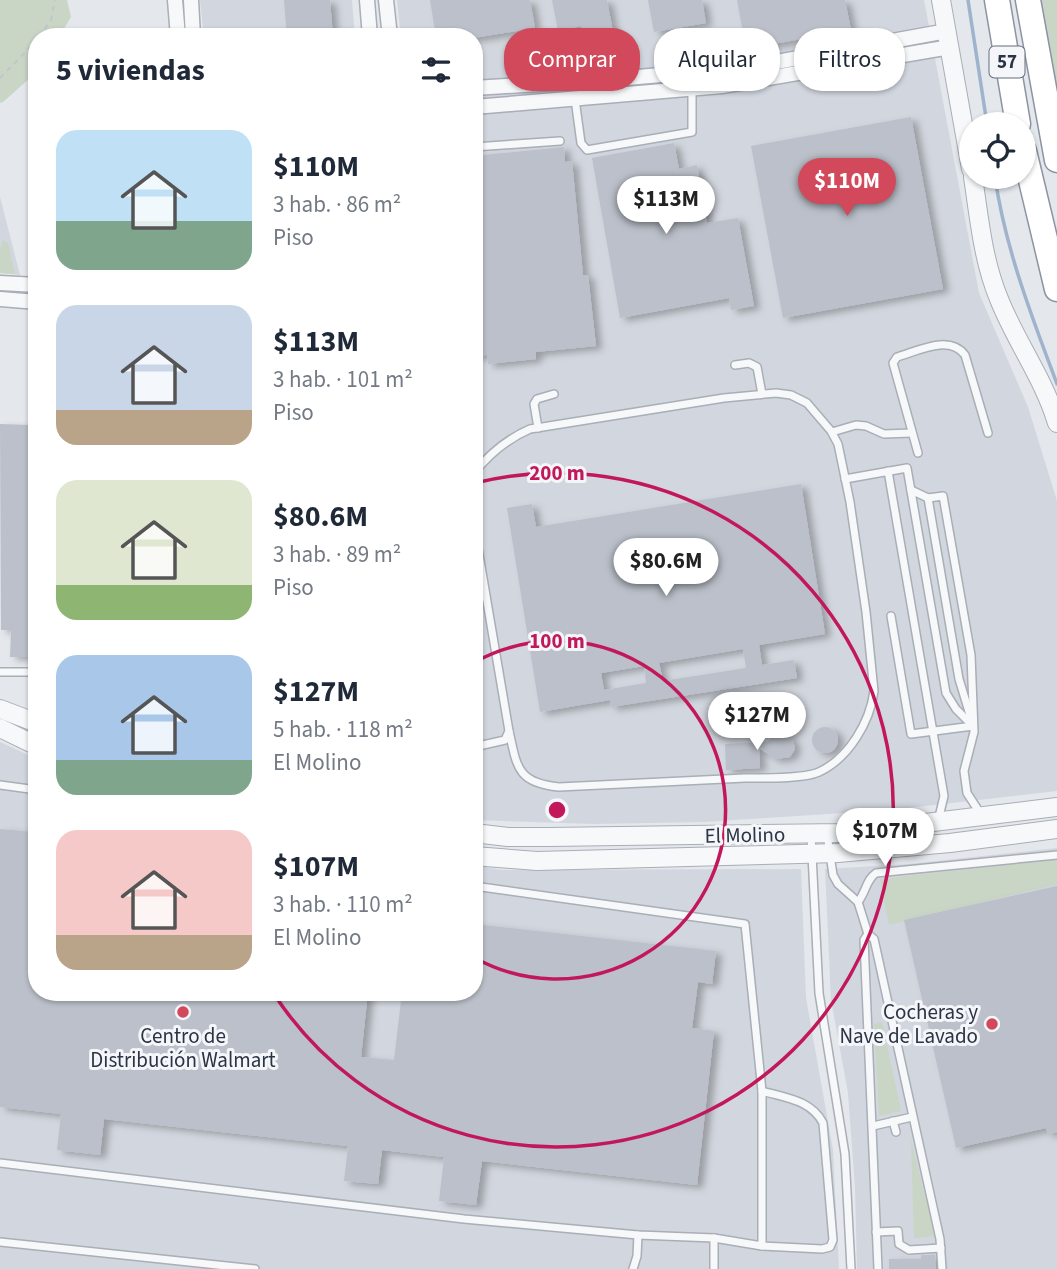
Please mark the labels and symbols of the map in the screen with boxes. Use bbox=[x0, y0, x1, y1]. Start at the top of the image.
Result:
road number: 57 bbox=[990, 46, 1024, 78]
pin: $110M bbox=[798, 158, 896, 218]
pin: $113M bbox=[617, 176, 715, 236]
text: 200 m bbox=[529, 458, 585, 488]
pin: $80.6M bbox=[609, 538, 723, 598]
text: 100 m bbox=[529, 626, 585, 656]
pin: $127M bbox=[708, 692, 806, 752]
centre of rings bbox=[545, 798, 569, 822]
pin: $107M bbox=[836, 808, 934, 868]
street label: El Molino bbox=[704, 819, 786, 851]
place label: Cocheras y Nave de Lavado bbox=[839, 997, 978, 1051]
marker: Centro de Distribución Walmart bbox=[175, 1004, 191, 1020]
marker: Cocheras y Nave de Lavado bbox=[984, 1016, 1000, 1032]
place label: Centro de Distribución Walmart bbox=[90, 1021, 276, 1075]

